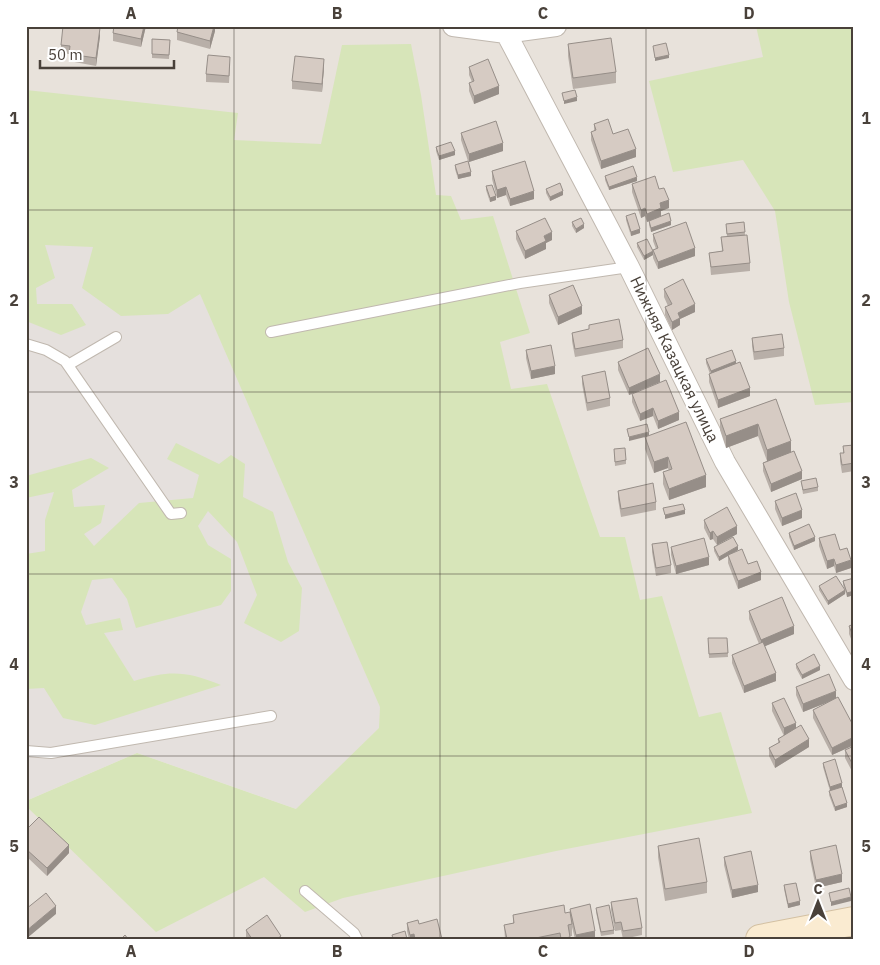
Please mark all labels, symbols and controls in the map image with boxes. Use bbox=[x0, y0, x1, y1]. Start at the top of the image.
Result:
text: A bbox=[126, 3, 137, 23]
text: B bbox=[332, 3, 343, 23]
text: C bbox=[538, 3, 548, 23]
text: D bbox=[743, 3, 755, 23]
scale bar bbox=[40, 38, 174, 70]
text: 50 m bbox=[48, 45, 83, 64]
text: 1 bbox=[9, 108, 19, 128]
text: 1 bbox=[861, 108, 871, 128]
street label: Нижняя Казацкая улица bbox=[626, 273, 724, 446]
text: 2 bbox=[9, 290, 19, 310]
text: 2 bbox=[861, 290, 871, 310]
text: 3 bbox=[9, 472, 19, 492]
text: 3 bbox=[861, 472, 871, 492]
text: 4 bbox=[9, 654, 19, 674]
text: 4 bbox=[861, 654, 871, 674]
text: 5 bbox=[9, 836, 19, 856]
text: 5 bbox=[861, 836, 871, 856]
north arrow bbox=[792, 878, 842, 928]
text: С bbox=[813, 880, 823, 898]
text: A bbox=[126, 941, 137, 961]
text: B bbox=[332, 941, 343, 961]
text: C bbox=[538, 941, 548, 961]
text: D bbox=[743, 941, 755, 961]

